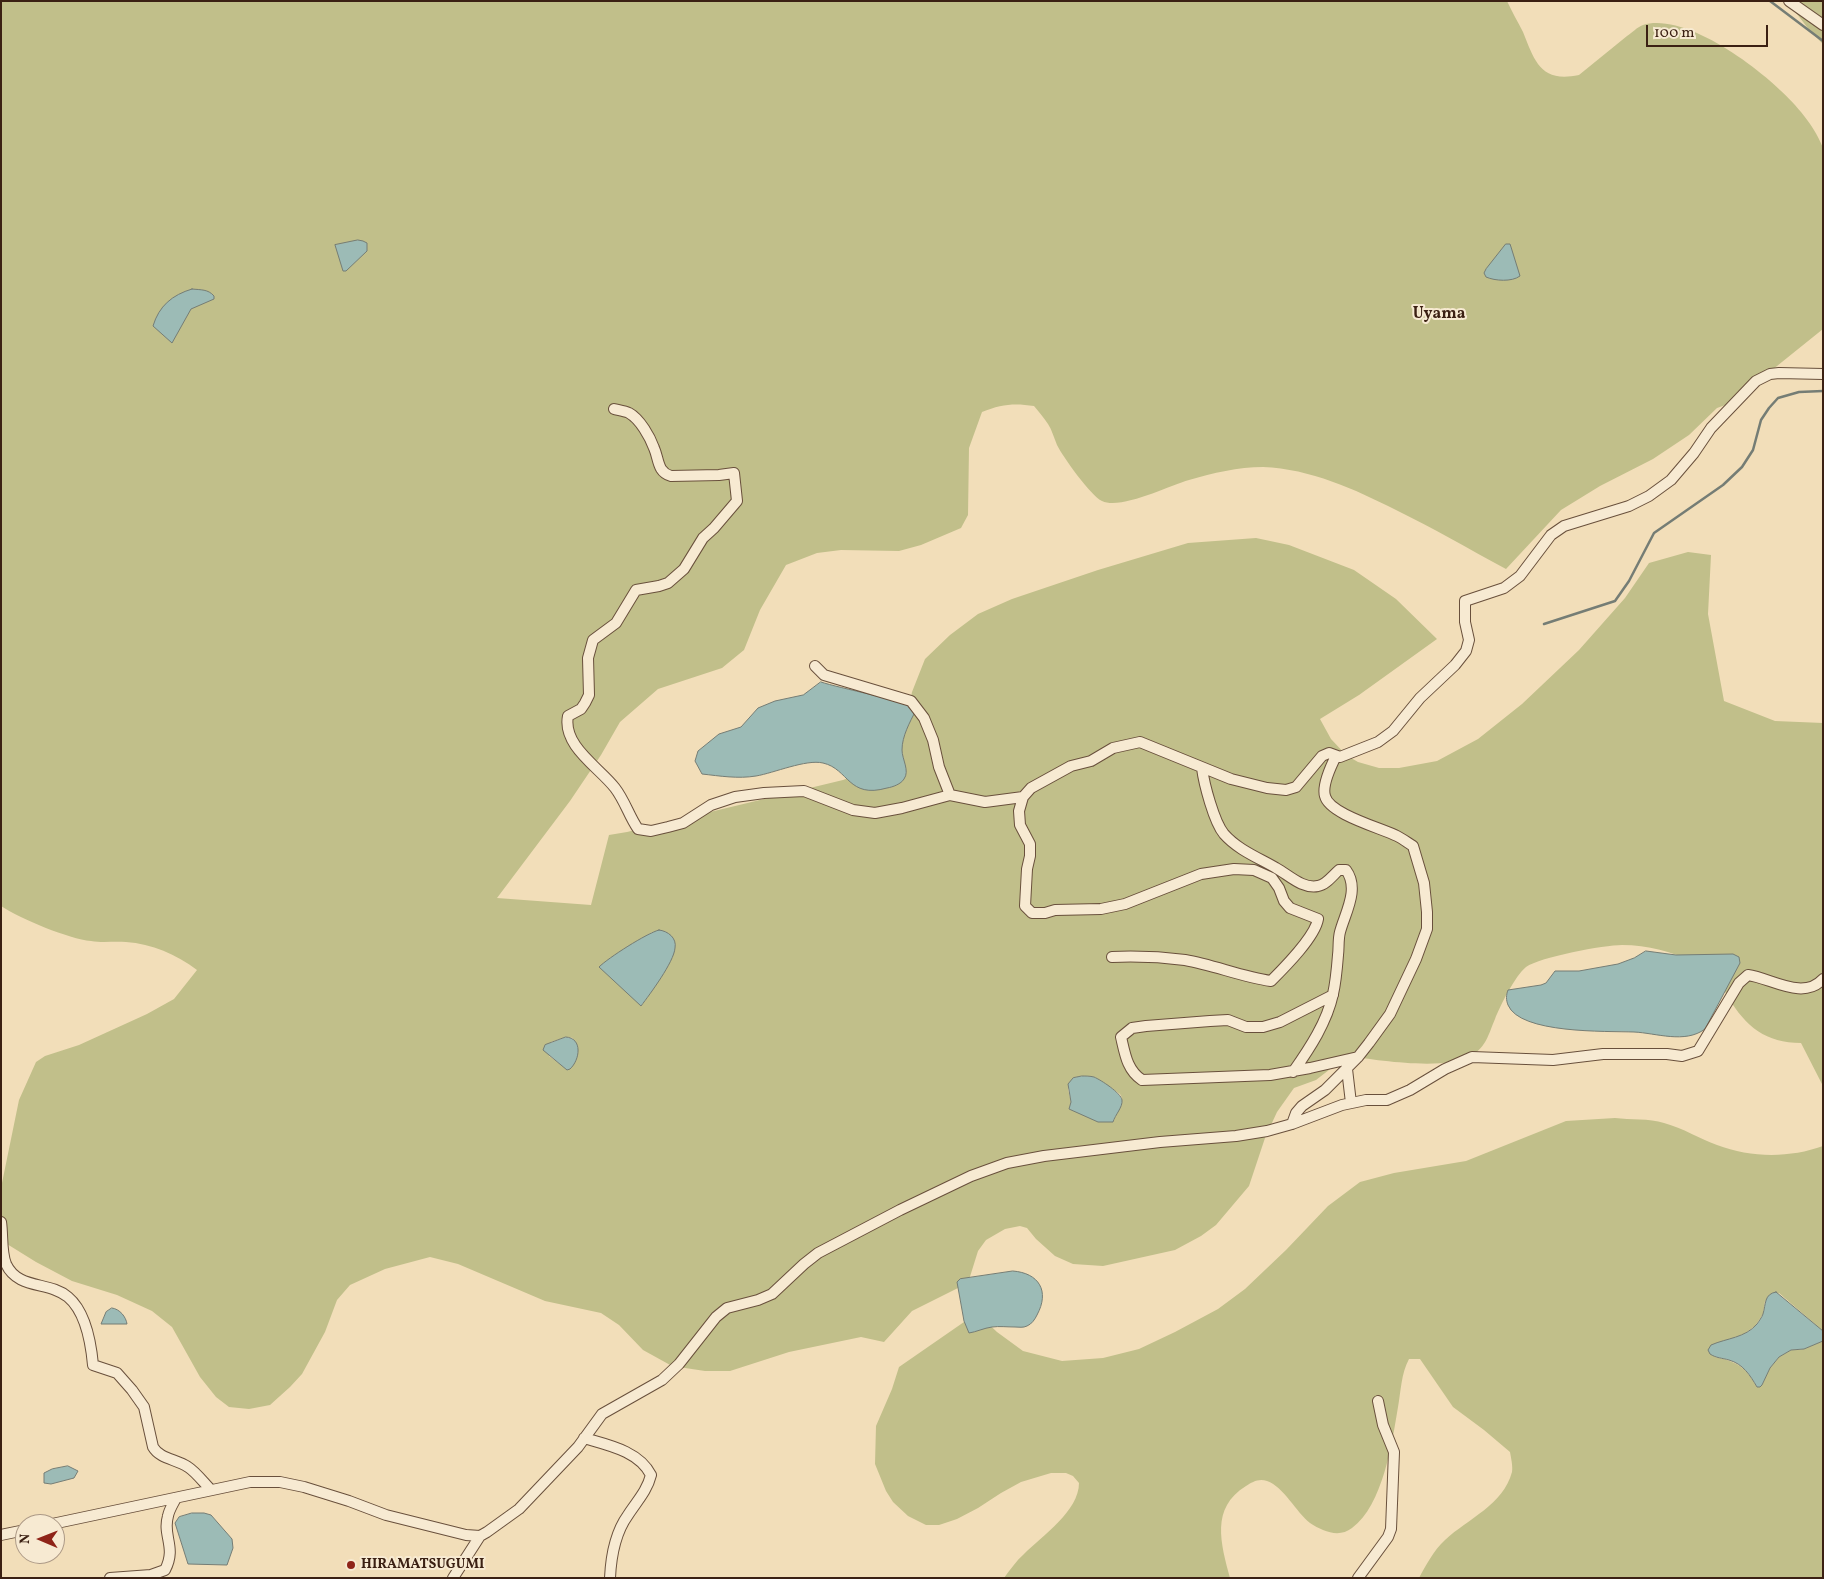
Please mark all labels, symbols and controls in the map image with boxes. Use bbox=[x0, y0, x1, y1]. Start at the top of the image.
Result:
scale bar bbox=[1649, 15, 1772, 47]
text: 100 m bbox=[1654, 23, 1694, 44]
district label: Uyama bbox=[1413, 305, 1465, 325]
north arrow bbox=[15, 1514, 65, 1564]
text: N bbox=[16, 1534, 35, 1544]
place label: HIRAMATSUGUMI bbox=[361, 1557, 484, 1573]
marker: HIRAMATSUGUMI bbox=[345, 1559, 357, 1571]

